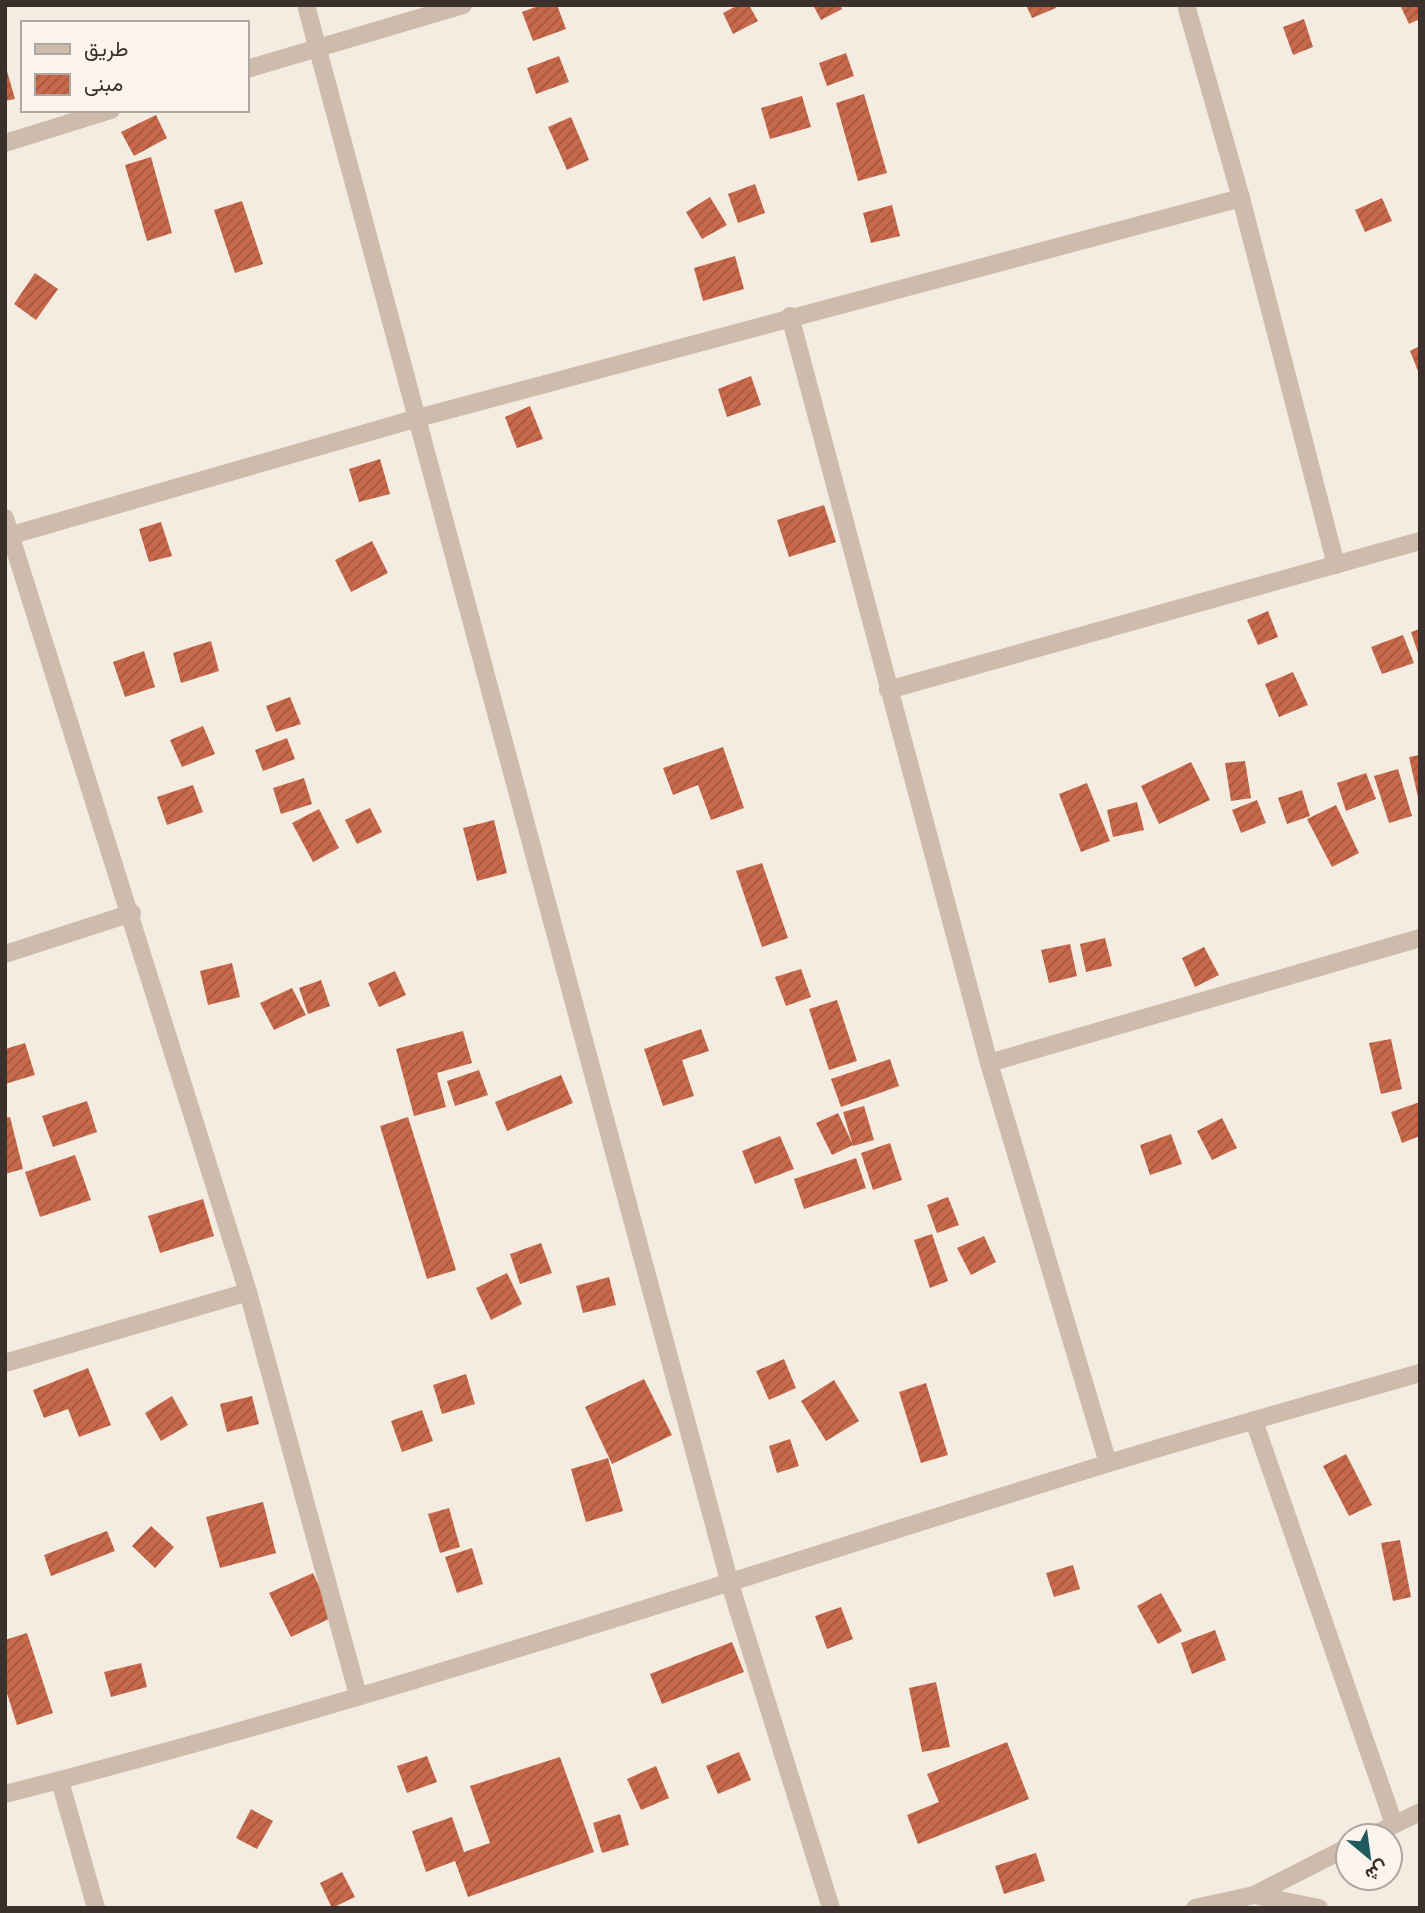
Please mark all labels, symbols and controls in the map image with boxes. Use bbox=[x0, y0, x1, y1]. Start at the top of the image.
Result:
legend bbox=[21, 21, 248, 112]
text: طريق bbox=[84, 35, 129, 63]
text: مبنى bbox=[84, 70, 123, 98]
north arrow bbox=[1334, 1822, 1404, 1892]
text: ش bbox=[1360, 1854, 1393, 1888]

